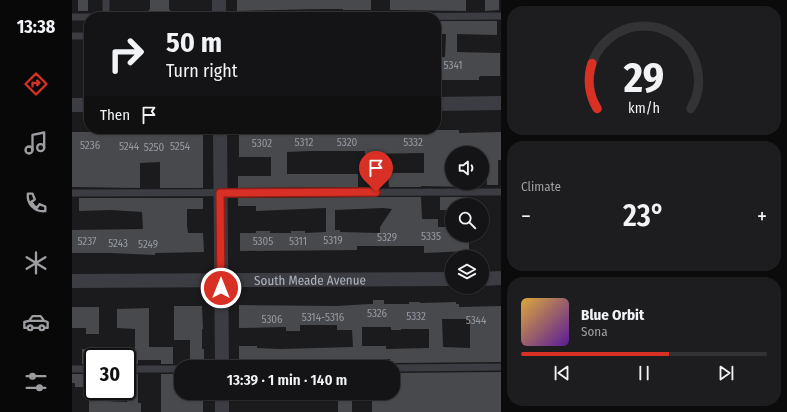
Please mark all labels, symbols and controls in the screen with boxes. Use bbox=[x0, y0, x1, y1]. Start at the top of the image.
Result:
text: 13:38 bbox=[17, 16, 55, 38]
text: 50 m bbox=[166, 26, 222, 59]
icon: right bbox=[100, 28, 152, 80]
text: 29 bbox=[623, 52, 664, 102]
house number: 5341 bbox=[444, 59, 462, 72]
text: Turn right bbox=[166, 60, 238, 82]
icon: directions bbox=[22, 70, 50, 98]
text: km/h bbox=[628, 99, 660, 116]
icon: arrive bbox=[138, 104, 160, 126]
text: Then bbox=[100, 106, 130, 124]
icon: music bbox=[22, 129, 50, 157]
house number: 5312 bbox=[295, 136, 314, 149]
house number: 5320 bbox=[337, 136, 357, 149]
house number: 5332 bbox=[403, 136, 423, 149]
house number: 5302 bbox=[252, 137, 272, 150]
house number: 5236 bbox=[80, 139, 101, 152]
house number: 5244 bbox=[119, 140, 140, 153]
house number: 5254 bbox=[170, 140, 191, 153]
house number: 5250 bbox=[144, 141, 165, 154]
map controls bbox=[445, 146, 489, 294]
button: sound bbox=[445, 146, 489, 190]
pin bbox=[359, 151, 393, 192]
icon: arrive bbox=[365, 157, 387, 179]
text: Climate bbox=[521, 179, 561, 194]
icon: phone bbox=[22, 189, 50, 217]
button: search bbox=[445, 198, 489, 242]
text: 23° bbox=[623, 198, 665, 234]
text: − bbox=[521, 203, 531, 230]
text: + bbox=[757, 203, 767, 230]
house number: 5335 bbox=[421, 230, 441, 243]
house number: 5329 bbox=[377, 231, 397, 244]
house number: 5319 bbox=[323, 234, 343, 247]
house number: 5237 bbox=[77, 235, 97, 248]
house number: 5305 bbox=[253, 235, 273, 248]
house number: 5311 bbox=[289, 235, 307, 248]
house number: 5243 bbox=[108, 237, 128, 250]
house number: 5249 bbox=[138, 238, 158, 251]
icon: climate bbox=[22, 249, 50, 277]
button: layers bbox=[445, 250, 489, 294]
position arrow bbox=[200, 267, 242, 309]
street label: South Meade Avenue bbox=[254, 272, 366, 288]
text: Blue Orbit bbox=[581, 306, 644, 324]
house number: 5326 bbox=[367, 307, 388, 320]
icon: car bbox=[22, 308, 50, 336]
house number: 5332 bbox=[406, 310, 426, 323]
house number: 5314-5316 bbox=[302, 311, 345, 324]
house number: 5306 bbox=[261, 313, 283, 326]
house number: 5344 bbox=[466, 314, 487, 327]
text: Sona bbox=[581, 324, 608, 339]
speed limit sign: 30 bbox=[84, 348, 136, 400]
icon: previous bbox=[551, 362, 573, 384]
icon: pause bbox=[633, 362, 655, 384]
icon: next bbox=[715, 362, 737, 384]
icon: filters bbox=[22, 368, 50, 396]
text: 13:39 · 1 min · 140 m bbox=[227, 371, 347, 389]

